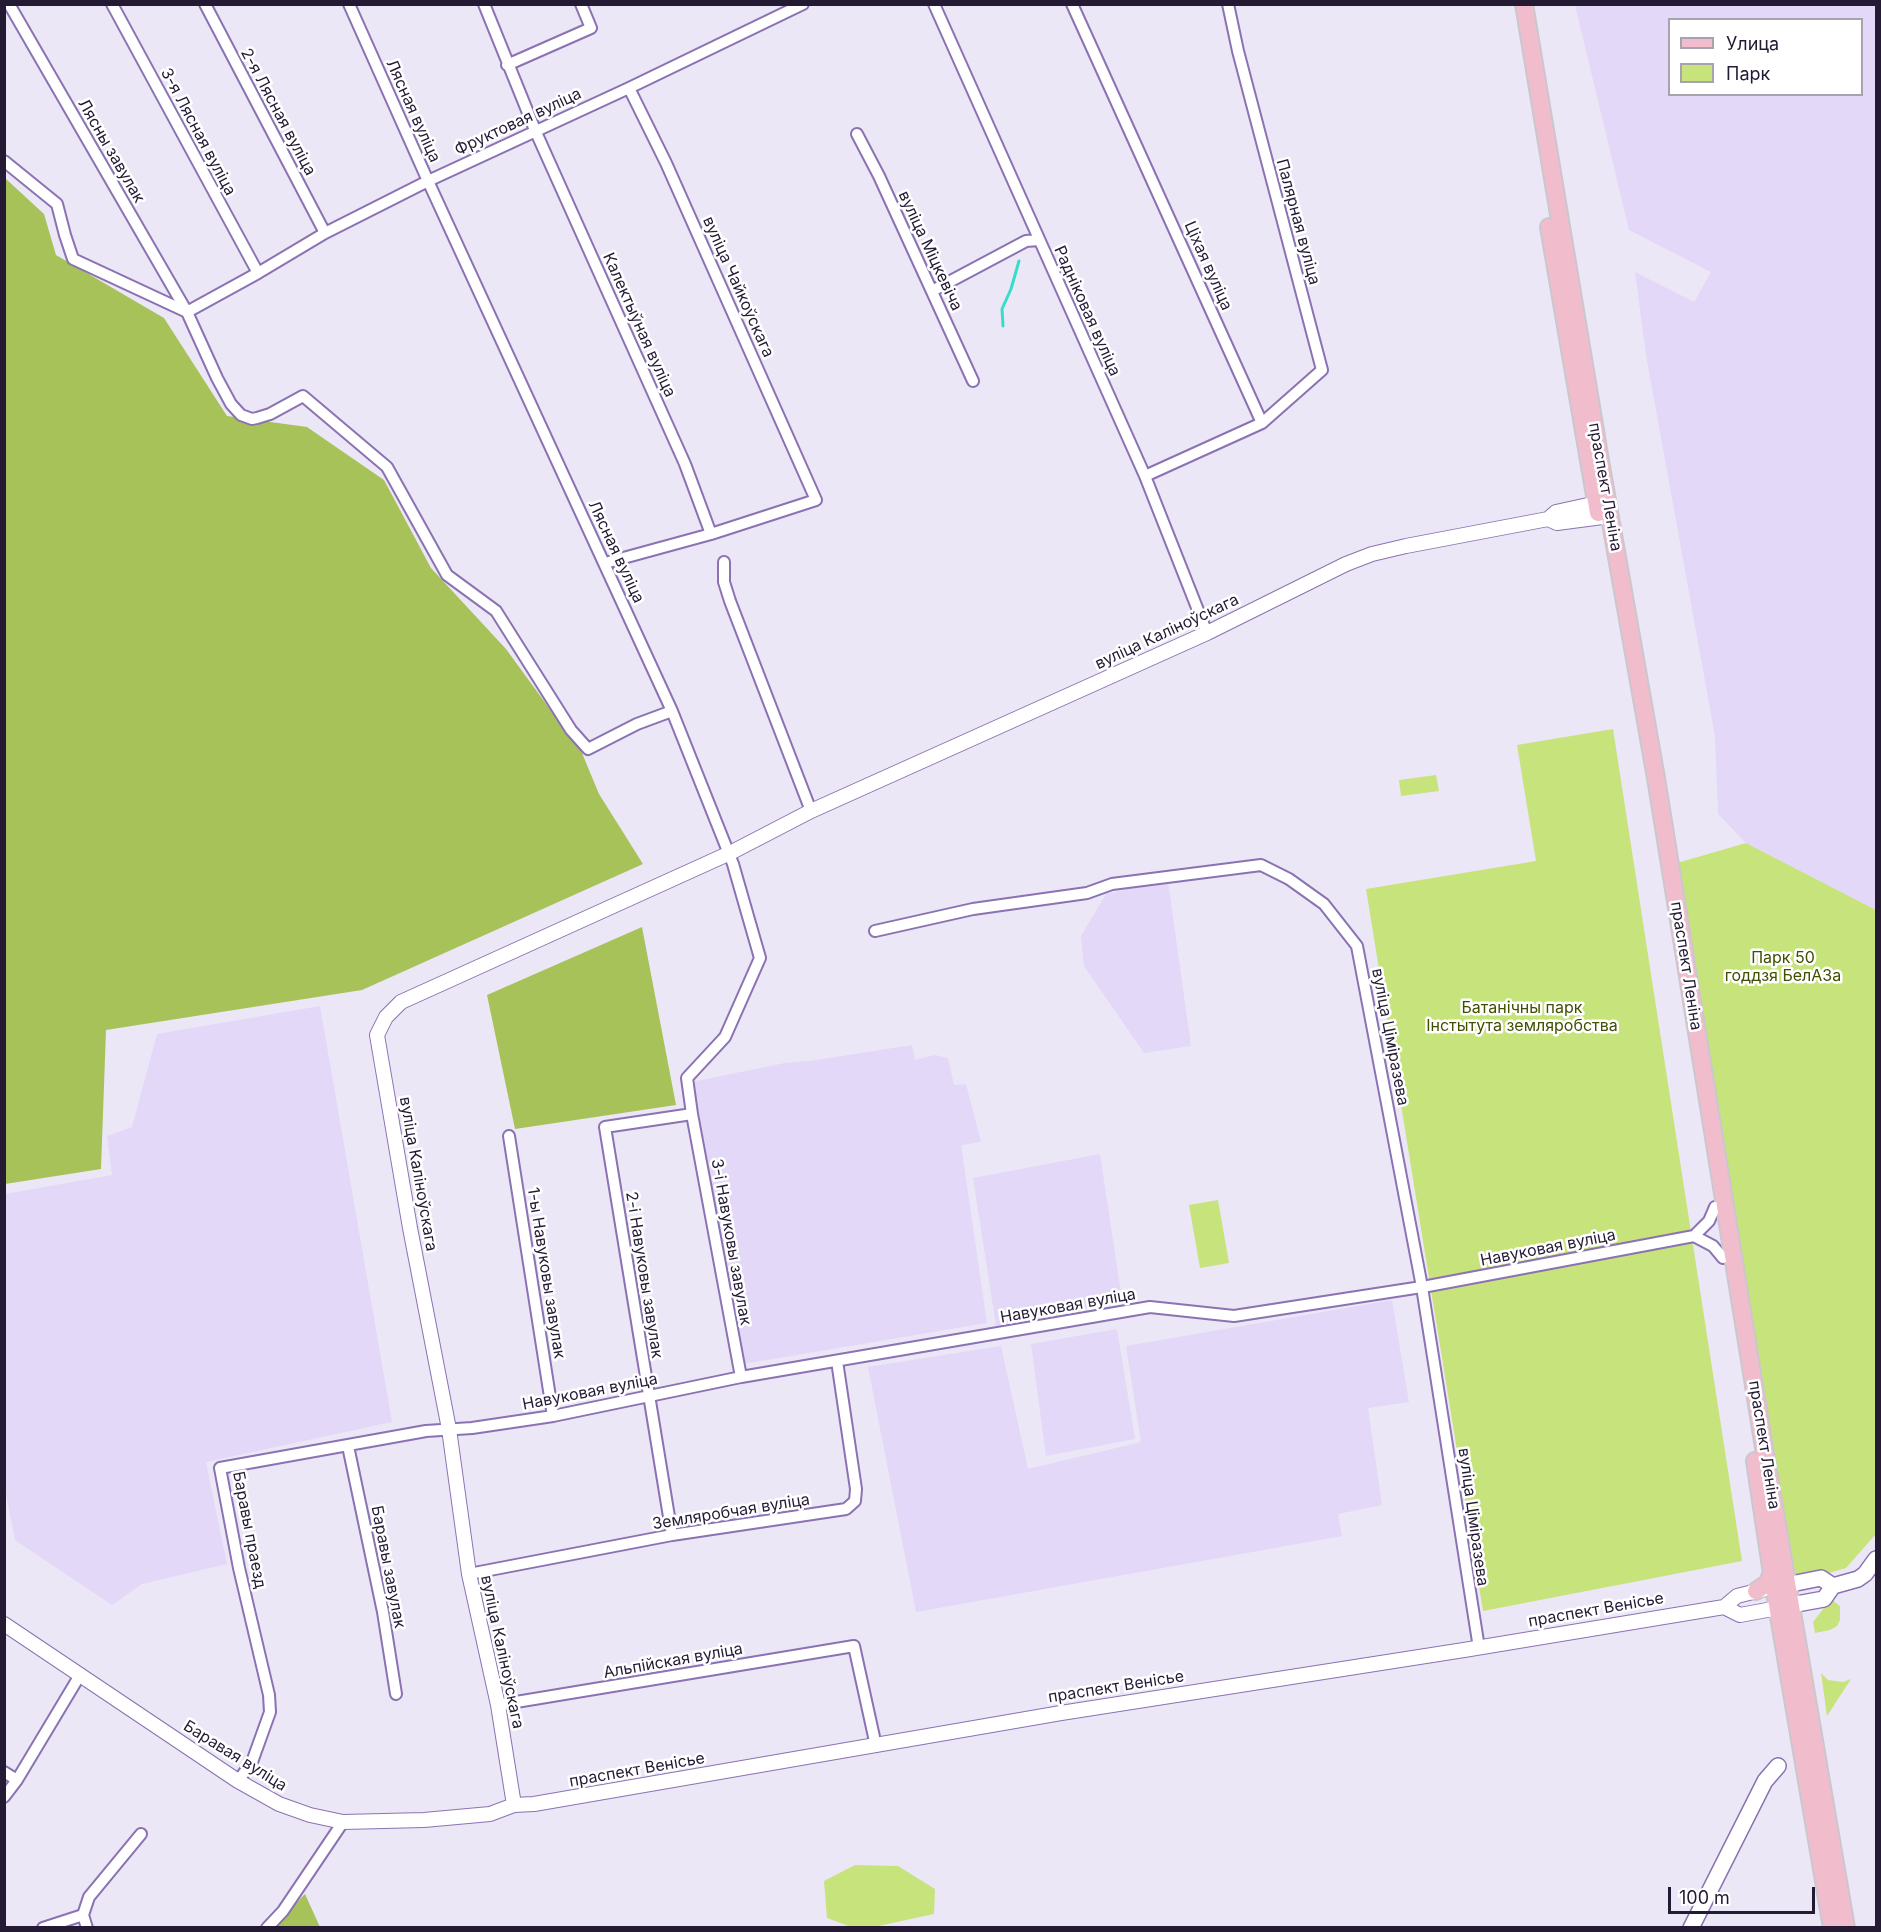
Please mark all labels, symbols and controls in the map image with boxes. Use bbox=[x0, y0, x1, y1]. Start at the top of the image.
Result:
legend bbox=[1668, 18, 1863, 96]
text: Улица bbox=[1726, 33, 1779, 54]
street label: 2-я Лясная вуліца bbox=[236, 45, 320, 179]
street label: Лясная вуліца bbox=[382, 57, 444, 165]
text: Парк bbox=[1726, 63, 1770, 84]
street label: 3-я Лясная вуліца bbox=[156, 65, 240, 199]
street label: Фруктовая вуліца bbox=[452, 84, 584, 160]
street label: Лясны завулак bbox=[73, 96, 149, 206]
street label: Палярная вуліца bbox=[1272, 157, 1324, 287]
street label: вуліца Міцкевіча bbox=[894, 188, 966, 314]
street label: вуліца Чайкоўскага bbox=[698, 214, 778, 360]
street label: Ціхая вуліца bbox=[1180, 219, 1236, 313]
street label: Радніковая вуліца bbox=[1050, 243, 1124, 379]
street label: Калектыўная вуліца bbox=[598, 250, 680, 400]
street label: праспект Леніна bbox=[1584, 421, 1626, 553]
street label: Лясная вуліца bbox=[584, 498, 648, 606]
street label: вуліца Каліноўскага bbox=[1092, 590, 1242, 674]
street label: праспект Леніна bbox=[1666, 900, 1706, 1032]
park label: Парк 50 годдзя БелАЗа bbox=[1725, 948, 1841, 986]
street label: вуліца Ціміразева bbox=[1367, 967, 1413, 1107]
park label: Батанічны парк Інстытута земляробства bbox=[1426, 998, 1618, 1036]
street label: вуліца Каліноўскага bbox=[395, 1095, 441, 1253]
street label: 3-і Навуковы завулак bbox=[707, 1157, 755, 1327]
street label: 1-ы Навуковы завулак bbox=[523, 1186, 569, 1360]
street label: 2-і Навуковы завулак bbox=[621, 1190, 667, 1360]
street label: Навуковая вуліца bbox=[1479, 1225, 1617, 1271]
street label: Навуковая вуліца bbox=[999, 1285, 1137, 1327]
street label: Навуковая вуліца bbox=[521, 1369, 659, 1415]
street label: праспект Леніна bbox=[1744, 1379, 1784, 1511]
street label: вуліца Ціміразева bbox=[1454, 1447, 1492, 1587]
street label: Баравы праезд bbox=[228, 1470, 270, 1590]
street label: Земляробчая вуліца bbox=[651, 1490, 811, 1534]
street label: Баравы завулак bbox=[367, 1504, 409, 1630]
street label: вуліца Каліноўскага bbox=[476, 1574, 528, 1730]
street label: праспект Венісье bbox=[1527, 1589, 1665, 1631]
street label: Альпійская вуліца bbox=[602, 1639, 744, 1683]
street label: праспект Венісье bbox=[1047, 1667, 1185, 1707]
street label: Баравая вуліца bbox=[180, 1716, 290, 1796]
street label: праспект Венісье bbox=[568, 1749, 706, 1791]
scale bar bbox=[1671, 1875, 1818, 1913]
text: 100 m bbox=[1679, 1887, 1730, 1908]

